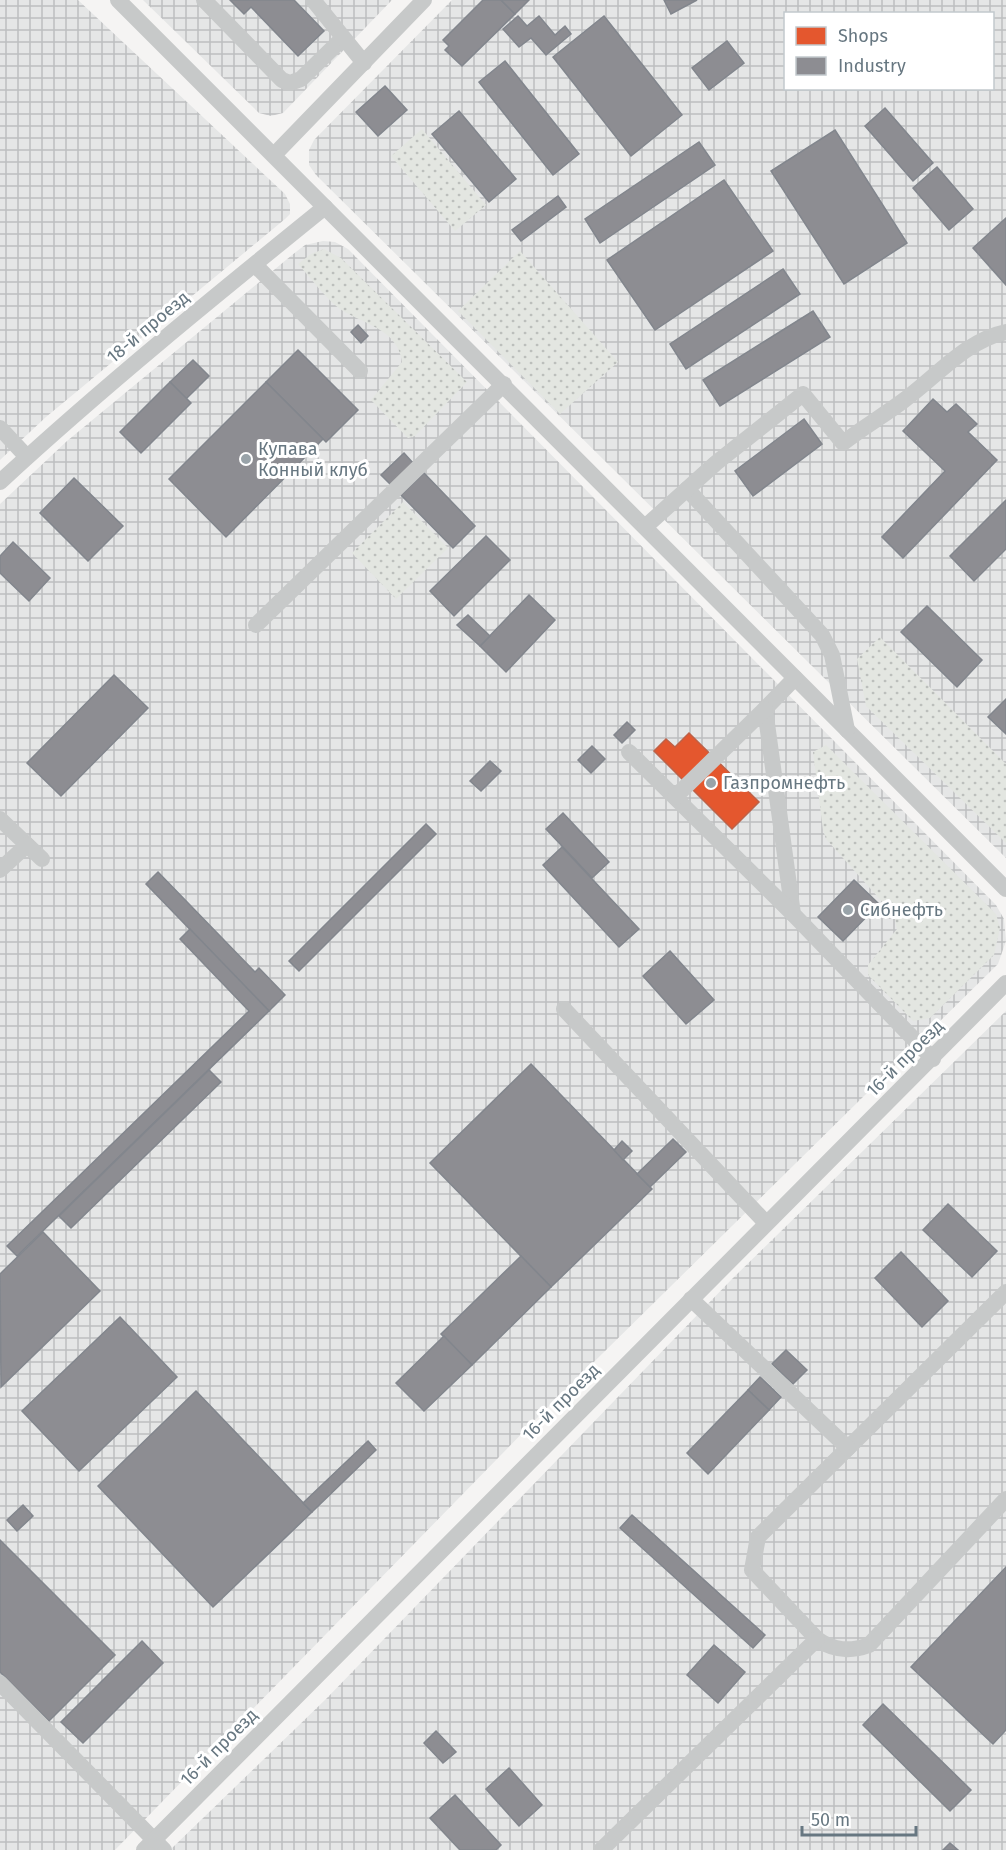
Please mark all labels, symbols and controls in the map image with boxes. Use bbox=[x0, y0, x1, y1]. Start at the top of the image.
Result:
legend bbox=[784, 12, 994, 90]
text: Shops bbox=[838, 25, 888, 47]
text: Industry bbox=[838, 55, 906, 77]
street label: 18-й проезд bbox=[102, 286, 194, 368]
place label: Купава Конный клуб bbox=[258, 438, 368, 481]
marker: Купава Конный клуб bbox=[239, 452, 253, 466]
place label: Газпромнефть bbox=[723, 772, 845, 794]
marker: Газпромнефть bbox=[704, 776, 718, 790]
place label: Сибнефть bbox=[860, 899, 943, 921]
marker: Сибнефть bbox=[841, 903, 855, 917]
street label: 16-й проезд bbox=[862, 1015, 948, 1101]
street label: 16-й проезд bbox=[518, 1359, 604, 1445]
street label: 16-й проезд bbox=[176, 1704, 262, 1790]
scale bar bbox=[802, 1799, 916, 1837]
text: 50 m bbox=[811, 1809, 850, 1831]

